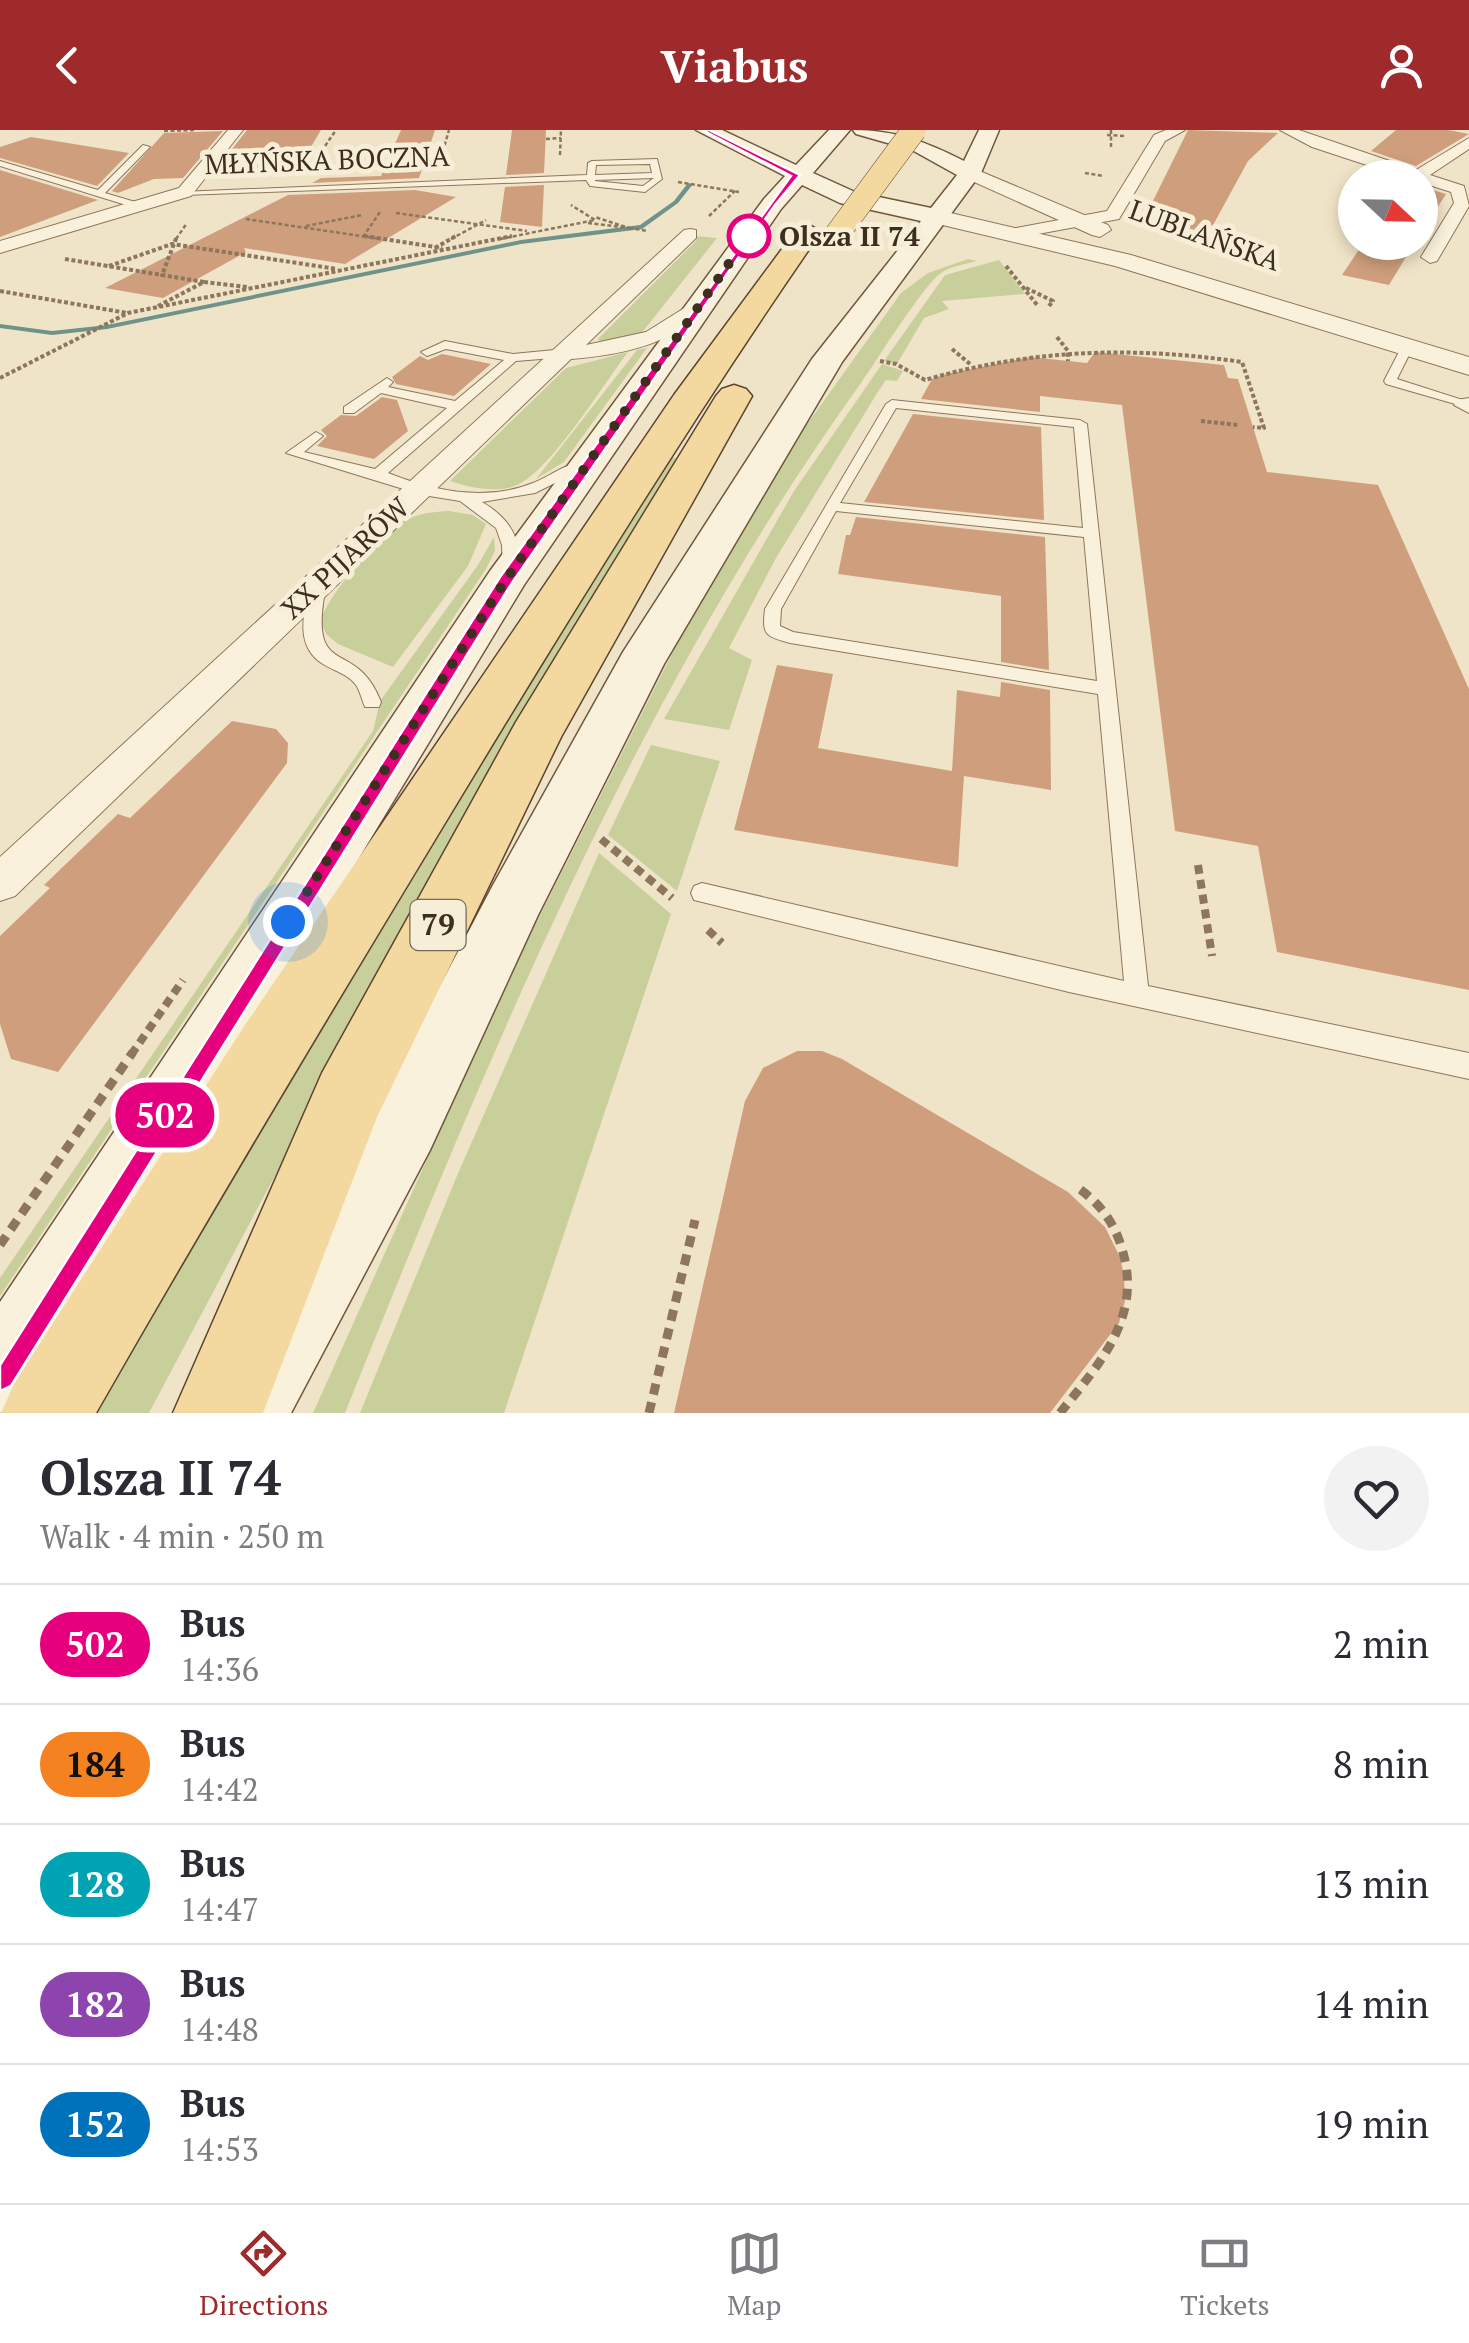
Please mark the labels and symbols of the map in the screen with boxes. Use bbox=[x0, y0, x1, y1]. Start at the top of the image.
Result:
street label: MŁYŃSKA BOCZNA bbox=[204, 137, 451, 182]
north arrow bbox=[1338, 160, 1438, 260]
street label: LUBLAŃSKA bbox=[1125, 190, 1287, 279]
marker: Olsza II 74 bbox=[728, 215, 770, 257]
place label: Olsza II 74 bbox=[779, 217, 920, 254]
street label: XX PIJARÓW bbox=[273, 488, 417, 627]
your location bbox=[263, 897, 313, 947]
road number: 79 bbox=[410, 900, 466, 950]
line badge: 502 bbox=[108, 1082, 222, 1148]

